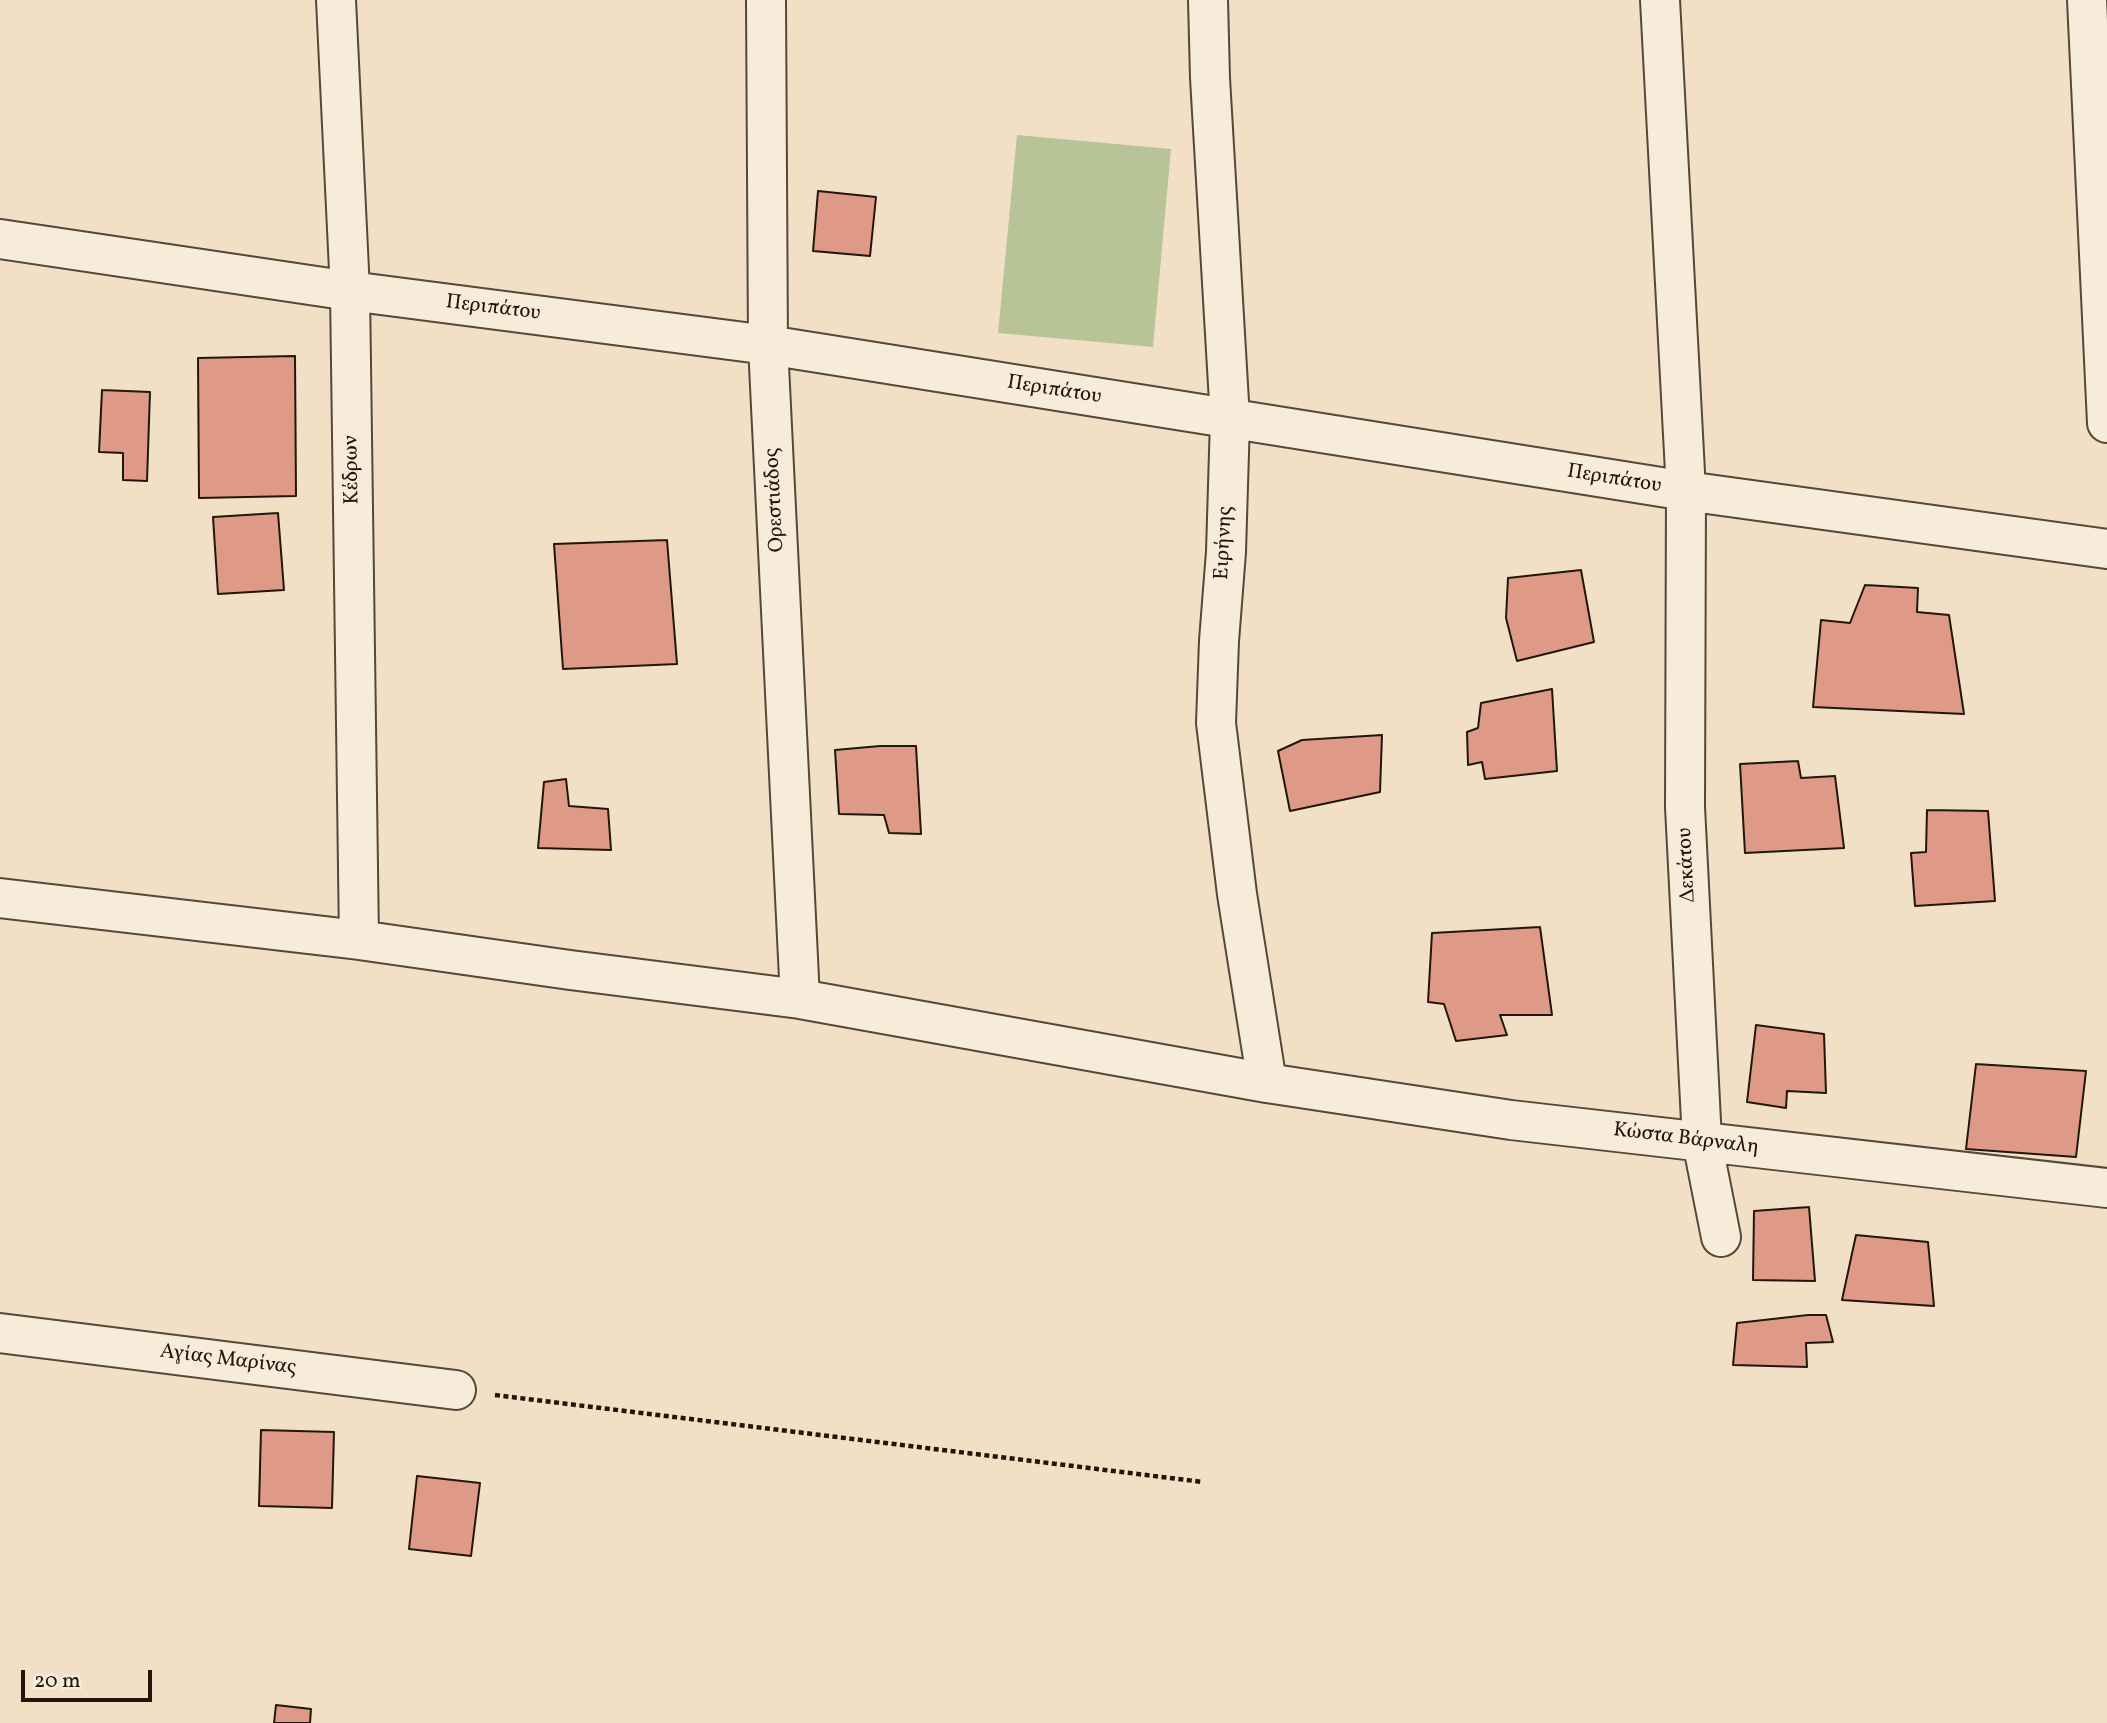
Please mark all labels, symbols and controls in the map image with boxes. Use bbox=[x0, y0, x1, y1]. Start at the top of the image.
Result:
street label: Περιπάτου bbox=[444, 291, 542, 327]
street label: Περιπάτου bbox=[1005, 371, 1103, 411]
street label: Κέδρων bbox=[340, 435, 366, 505]
street label: Ορεστιάδος bbox=[761, 447, 791, 553]
street label: Περιπάτου bbox=[1565, 460, 1663, 500]
street label: Ειρήνης bbox=[1210, 505, 1240, 581]
street label: Δεκάτου bbox=[1673, 827, 1703, 903]
street label: Κώστα Βάρναλη bbox=[1612, 1119, 1760, 1161]
street label: Αγίας Μαρίνας bbox=[158, 1340, 298, 1382]
scale bar bbox=[24, 1656, 156, 1700]
text: 20 m bbox=[34, 1667, 80, 1696]

